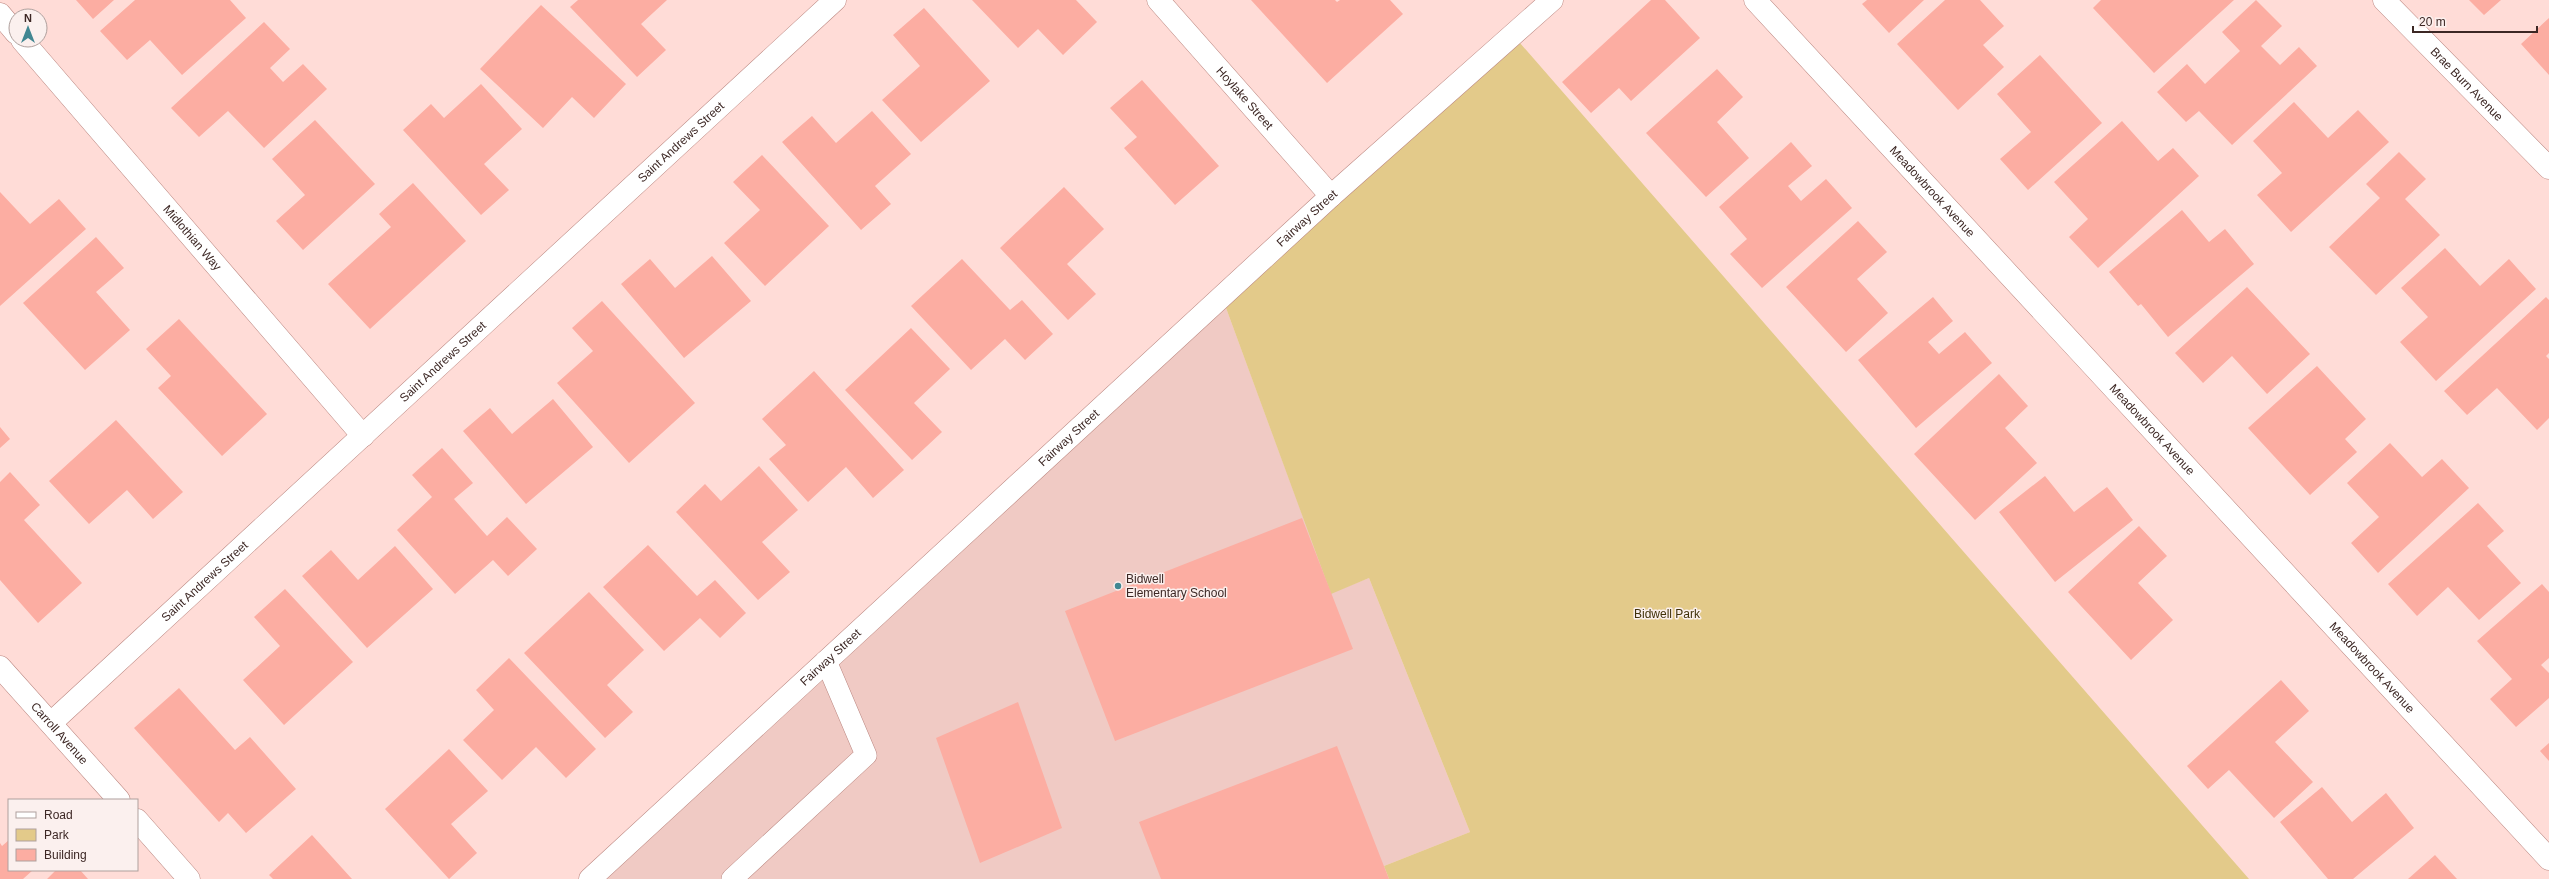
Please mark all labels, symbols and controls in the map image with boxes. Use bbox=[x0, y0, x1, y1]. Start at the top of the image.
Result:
north arrow bbox=[8, 8, 48, 48]
scale bar bbox=[2413, 8, 2537, 34]
text: N bbox=[24, 12, 32, 24]
text: 20 m bbox=[2419, 15, 2446, 29]
street label: Brae Burn Avenue bbox=[2428, 45, 2506, 124]
street label: Hoylake Street bbox=[1213, 64, 1276, 133]
street label: Saint Andrews Street bbox=[635, 98, 727, 185]
street label: Meadowbrook Avenue bbox=[1887, 143, 1978, 240]
street label: Fairway Street bbox=[1274, 186, 1341, 250]
street label: Midlothian Way bbox=[160, 202, 224, 273]
street label: Saint Andrews Street bbox=[397, 318, 489, 405]
street label: Meadowbrook Avenue bbox=[2107, 381, 2198, 478]
street label: Fairway Street bbox=[1035, 406, 1102, 469]
street label: Saint Andrews Street bbox=[159, 538, 251, 625]
place label: Bidwell Elementary School bbox=[1126, 572, 1227, 600]
marker: Bidwell Elementary School bbox=[1113, 581, 1123, 591]
park label: Bidwell Park bbox=[1634, 607, 1701, 621]
street label: Meadowbrook Avenue bbox=[2327, 619, 2418, 716]
street label: Fairway Street bbox=[797, 626, 864, 689]
street label: Carroll Avenue bbox=[28, 699, 91, 768]
legend bbox=[8, 799, 138, 871]
text: Road bbox=[44, 808, 73, 822]
text: Park bbox=[44, 828, 70, 842]
text: Building bbox=[44, 848, 87, 862]

